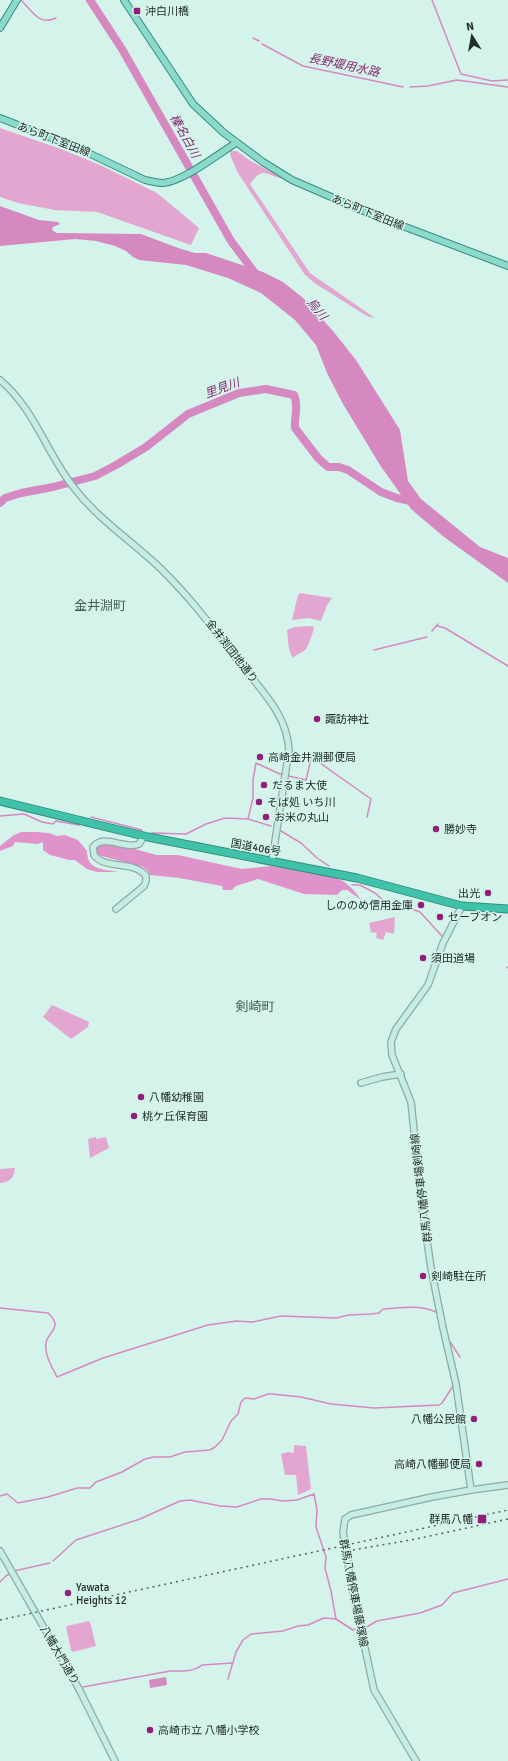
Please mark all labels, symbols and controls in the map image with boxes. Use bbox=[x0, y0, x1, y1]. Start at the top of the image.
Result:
place label: 沖白川橋 bbox=[145, 5, 189, 18]
marker: 沖白川橋 bbox=[132, 6, 142, 16]
north arrow bbox=[452, 16, 492, 56]
text: N bbox=[465, 20, 475, 34]
water label: 長野堰用水路 bbox=[307, 51, 382, 81]
water label: 榛名白川 bbox=[166, 112, 204, 163]
street label: あら町下室田線 bbox=[16, 120, 92, 159]
street label: あら町下室田線 bbox=[330, 192, 406, 233]
water label: 烏川 bbox=[303, 295, 331, 325]
water label: 里見川 bbox=[203, 375, 244, 402]
district label: 金井淵町 bbox=[74, 598, 126, 614]
street label: 金井渕団地通り bbox=[203, 617, 260, 686]
place label: 諏訪神社 bbox=[325, 713, 369, 726]
marker: 諏訪神社 bbox=[312, 714, 322, 724]
place label: 高崎金井淵郵便局 bbox=[268, 751, 356, 764]
marker: 高崎金井淵郵便局 bbox=[255, 752, 265, 762]
place label: だるま大使 bbox=[272, 779, 327, 792]
marker: だるま大使 bbox=[259, 780, 269, 790]
place label: そば処 いち川 bbox=[267, 796, 335, 809]
marker: そば処 いち川 bbox=[254, 797, 264, 807]
place label: お米の丸山 bbox=[274, 811, 329, 824]
marker: お米の丸山 bbox=[261, 812, 271, 822]
place label: 勝妙寺 bbox=[444, 823, 477, 836]
marker: 勝妙寺 bbox=[431, 824, 441, 834]
street label: 国道406号 bbox=[230, 837, 282, 858]
place label: 出光 bbox=[458, 887, 480, 900]
marker: 出光 bbox=[483, 888, 493, 898]
place label: しののめ信用金庫 bbox=[325, 899, 413, 912]
marker: しののめ信用金庫 bbox=[416, 900, 426, 910]
place label: セーブオン bbox=[448, 911, 502, 924]
marker: セーブオン bbox=[435, 912, 445, 922]
place label: 須田道場 bbox=[431, 952, 475, 965]
marker: 須田道場 bbox=[418, 953, 428, 963]
district label: 剣崎町 bbox=[235, 999, 275, 1015]
place label: 八幡幼稚園 bbox=[149, 1091, 204, 1104]
marker: 八幡幼稚園 bbox=[136, 1092, 146, 1102]
place label: 桃ケ丘保育園 bbox=[142, 1110, 208, 1123]
marker: 桃ケ丘保育園 bbox=[129, 1111, 139, 1121]
street label: 群馬八幡停車場剣崎線 bbox=[408, 1133, 435, 1243]
place label: 剣崎駐在所 bbox=[431, 1270, 487, 1283]
marker: 剣崎駐在所 bbox=[418, 1271, 428, 1281]
place label: 八幡公民館 bbox=[411, 1413, 466, 1426]
marker: 八幡公民館 bbox=[469, 1414, 479, 1424]
place label: 高崎八幡郵便局 bbox=[394, 1458, 471, 1471]
marker: 高崎八幡郵便局 bbox=[474, 1459, 484, 1469]
place label: 群馬八幡 bbox=[429, 1513, 473, 1526]
marker: 群馬八幡 bbox=[476, 1513, 488, 1525]
street label: 群馬八幡停車場藤塚線 bbox=[337, 1538, 370, 1648]
place label: Yawata Heights 12 bbox=[76, 1581, 127, 1607]
marker: Yawata Heights 12 bbox=[63, 1588, 73, 1598]
street label: 八幡大門通り bbox=[37, 1623, 82, 1687]
place label: 高崎市立 八幡小学校 bbox=[158, 1724, 259, 1737]
marker: 高崎市立 八幡小学校 bbox=[145, 1725, 155, 1735]

